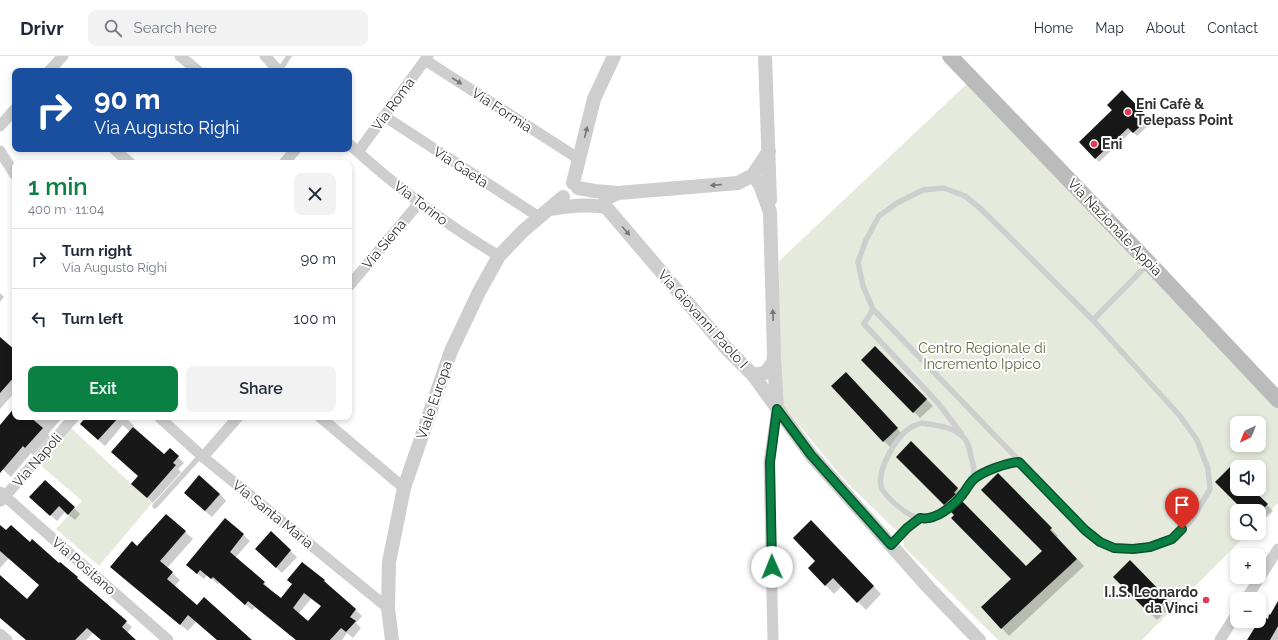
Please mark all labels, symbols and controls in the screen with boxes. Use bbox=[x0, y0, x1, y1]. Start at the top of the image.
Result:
search box bbox=[88, 10, 368, 46]
text: Drivr bbox=[20, 17, 64, 39]
icon: search bbox=[102, 17, 124, 39]
text: Search here bbox=[134, 19, 217, 37]
text: Home bbox=[1034, 20, 1073, 36]
text: Map bbox=[1095, 20, 1124, 36]
text: About bbox=[1146, 20, 1185, 36]
text: Contact bbox=[1207, 20, 1258, 36]
street label: Via Roma bbox=[368, 74, 418, 134]
one-way arrow bbox=[452, 77, 463, 85]
text: 90 m bbox=[94, 83, 160, 116]
icon: right bbox=[28, 84, 80, 136]
street label: Via Formia bbox=[469, 85, 535, 135]
place label: Eni Cafè & Telepass Point bbox=[1136, 96, 1234, 128]
marker: Eni Cafè & Telepass Point bbox=[1123, 107, 1133, 117]
text: Via Augusto Righi bbox=[94, 117, 239, 138]
one-way arrow bbox=[583, 126, 589, 138]
place label: Eni bbox=[1102, 136, 1122, 152]
marker: Eni bbox=[1089, 139, 1099, 149]
street label: Via Gaeta bbox=[431, 143, 491, 191]
text: 1 min bbox=[28, 172, 88, 201]
button: close bbox=[294, 173, 336, 215]
street label: Via Nazionale Appia bbox=[1065, 175, 1165, 279]
street label: Via Torino bbox=[391, 178, 451, 228]
one-way arrow bbox=[710, 182, 722, 189]
text: 400 m · 11:04 bbox=[28, 202, 104, 217]
street label: Via Siena bbox=[359, 216, 409, 272]
one-way arrow bbox=[621, 226, 630, 236]
text: Turn right bbox=[62, 242, 132, 260]
icon: right bbox=[28, 248, 50, 270]
text: 90 m bbox=[300, 250, 336, 268]
text: Via Augusto Righi bbox=[62, 260, 167, 275]
street label: Via Giovanni Paolo I bbox=[655, 267, 751, 371]
icon: left bbox=[28, 308, 50, 330]
one-way arrow bbox=[770, 308, 776, 321]
text: Turn left bbox=[62, 310, 123, 328]
text: 100 m bbox=[294, 310, 336, 328]
park label: Centro Regionale di Incremento Ippico bbox=[918, 340, 1046, 372]
street label: Viale Europa bbox=[413, 359, 455, 441]
button: Exit bbox=[28, 366, 178, 412]
button: Share bbox=[186, 366, 336, 412]
north arrow bbox=[1230, 416, 1266, 452]
map controls bbox=[1230, 416, 1266, 628]
street label: Via Napoli bbox=[9, 430, 65, 490]
button: sound bbox=[1230, 460, 1266, 496]
street label: Via Santa Maria bbox=[229, 477, 317, 551]
pin bbox=[1165, 488, 1199, 529]
icon: arrive bbox=[1171, 494, 1193, 516]
button: search bbox=[1230, 504, 1266, 540]
street label: Via Positano bbox=[49, 534, 119, 598]
position arrow bbox=[751, 546, 793, 588]
button: + bbox=[1230, 548, 1266, 584]
place label: I.I.S. Leonardo da Vinci bbox=[1104, 584, 1199, 616]
button: − bbox=[1230, 592, 1266, 628]
marker: I.I.S. Leonardo da Vinci bbox=[1201, 595, 1211, 605]

